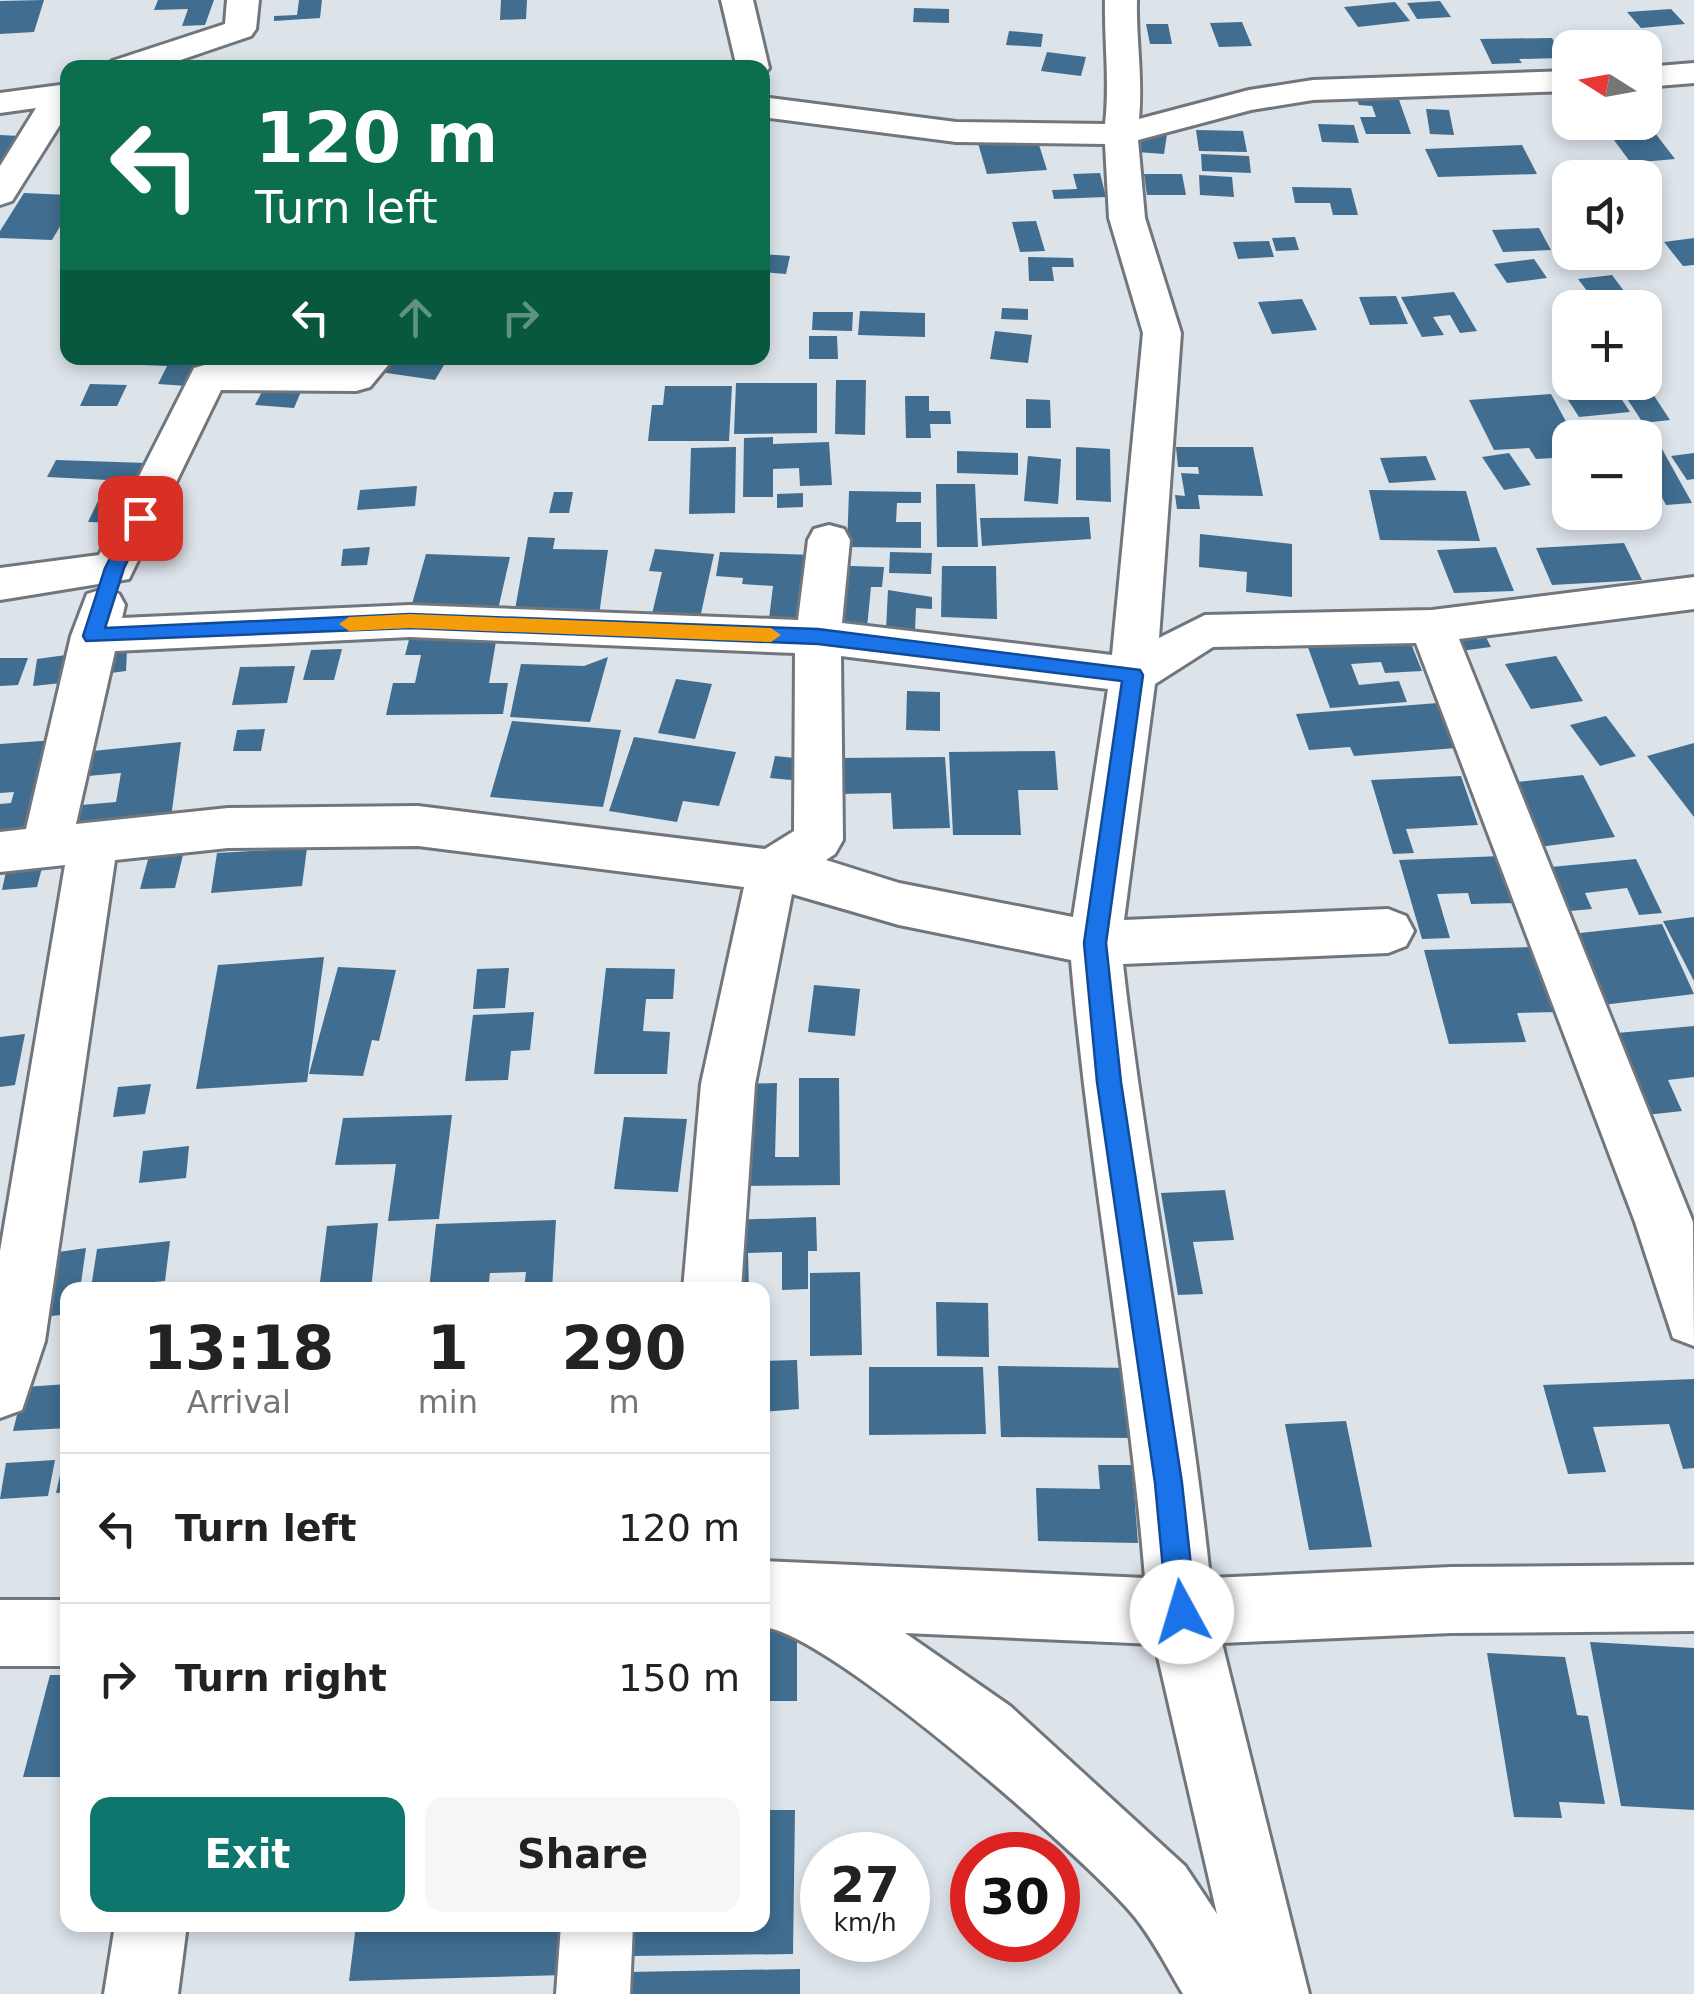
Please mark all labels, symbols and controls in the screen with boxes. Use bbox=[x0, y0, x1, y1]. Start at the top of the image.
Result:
north arrow bbox=[1552, 30, 1662, 140]
map controls bbox=[1552, 30, 1662, 530]
text: 120 m bbox=[255, 97, 498, 179]
icon: left bbox=[90, 100, 220, 230]
button: sound bbox=[1552, 160, 1662, 270]
text: Turn left bbox=[255, 181, 438, 234]
icon: left bbox=[283, 290, 338, 345]
icon: ahead bbox=[388, 290, 443, 345]
icon: right bbox=[493, 290, 548, 345]
button: + bbox=[1552, 290, 1662, 400]
button: − bbox=[1552, 420, 1662, 530]
pin bbox=[98, 476, 183, 561]
icon: arrive bbox=[113, 491, 168, 546]
text: 13:18 bbox=[143, 1313, 334, 1383]
text: 1 bbox=[427, 1313, 469, 1383]
text: 290 bbox=[561, 1313, 687, 1383]
text: Arrival bbox=[187, 1383, 291, 1421]
text: min bbox=[418, 1383, 478, 1421]
text: m bbox=[608, 1383, 640, 1421]
icon: left bbox=[90, 1501, 145, 1556]
text: Turn left bbox=[175, 1506, 356, 1550]
text: 120 m bbox=[618, 1506, 740, 1550]
position arrow bbox=[1130, 1560, 1234, 1664]
icon: right bbox=[90, 1651, 145, 1706]
text: Turn right bbox=[175, 1656, 387, 1700]
text: 150 m bbox=[618, 1656, 740, 1700]
button: Exit bbox=[90, 1797, 405, 1912]
button: Share bbox=[425, 1797, 740, 1912]
speed limit sign: 30 bbox=[950, 1832, 1080, 1962]
text: 27 bbox=[830, 1856, 900, 1914]
text: km/h bbox=[833, 1908, 897, 1937]

